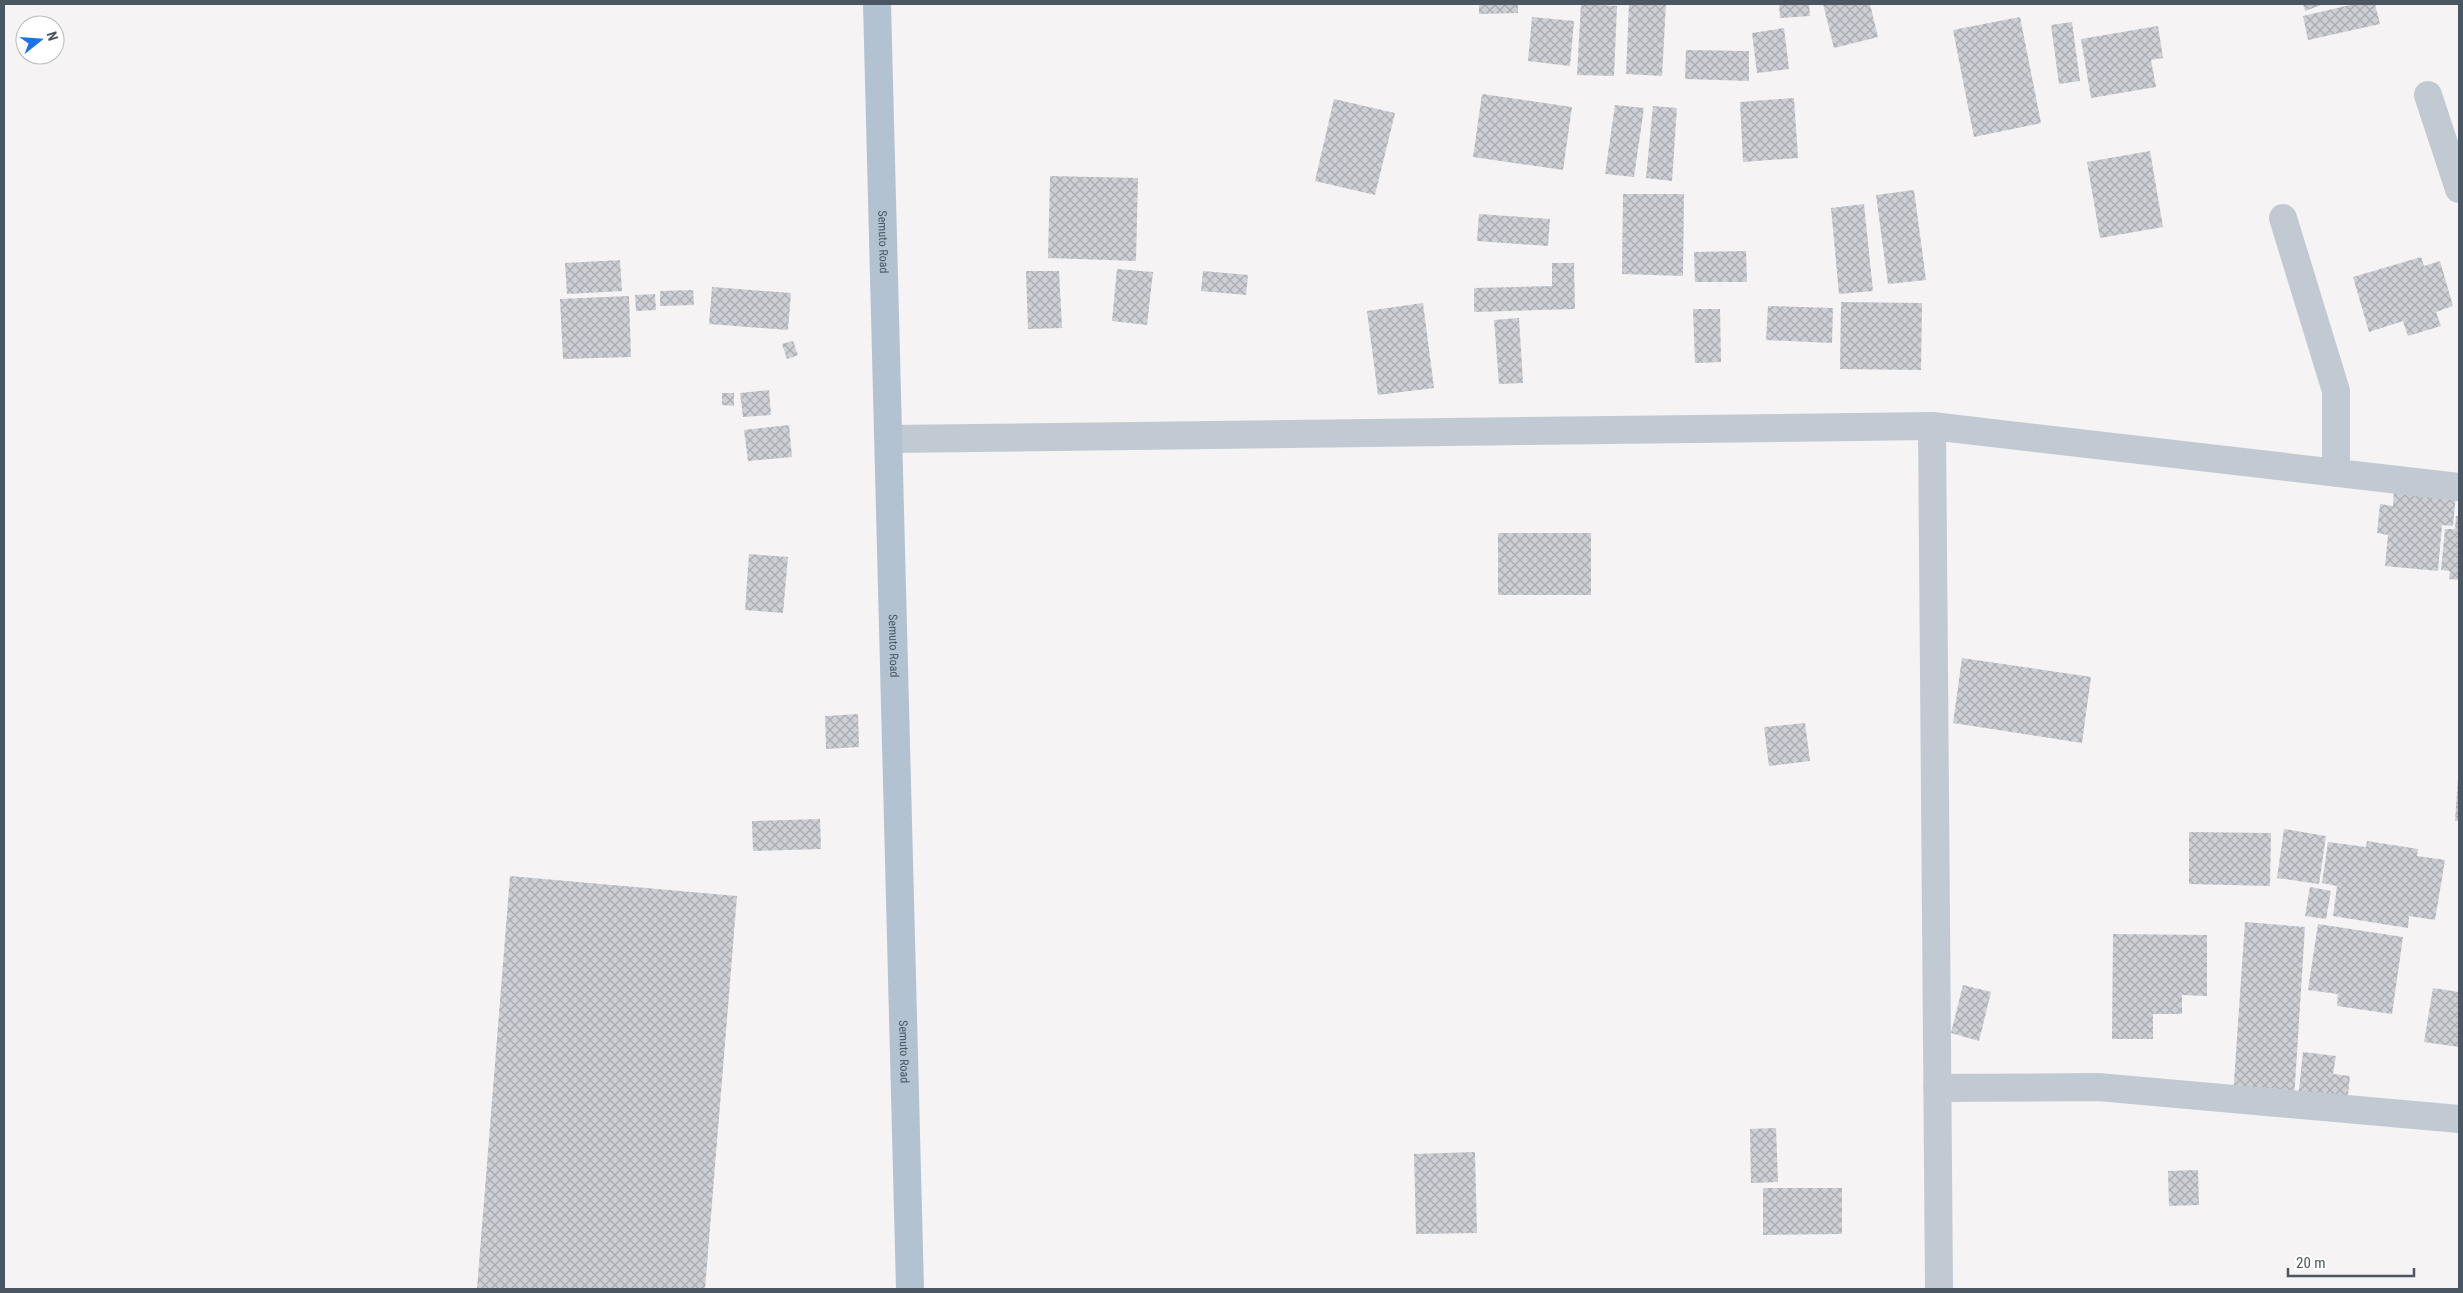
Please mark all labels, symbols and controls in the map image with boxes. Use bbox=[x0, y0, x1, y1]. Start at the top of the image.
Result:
north arrow bbox=[15, 15, 65, 65]
text: N bbox=[44, 30, 61, 43]
street label: Semuto Road bbox=[875, 210, 891, 274]
street label: Semuto Road bbox=[886, 614, 901, 678]
street label: Semuto Road bbox=[896, 1020, 912, 1083]
scale bar bbox=[2288, 1246, 2414, 1278]
text: 20 m bbox=[2296, 1254, 2326, 1272]

